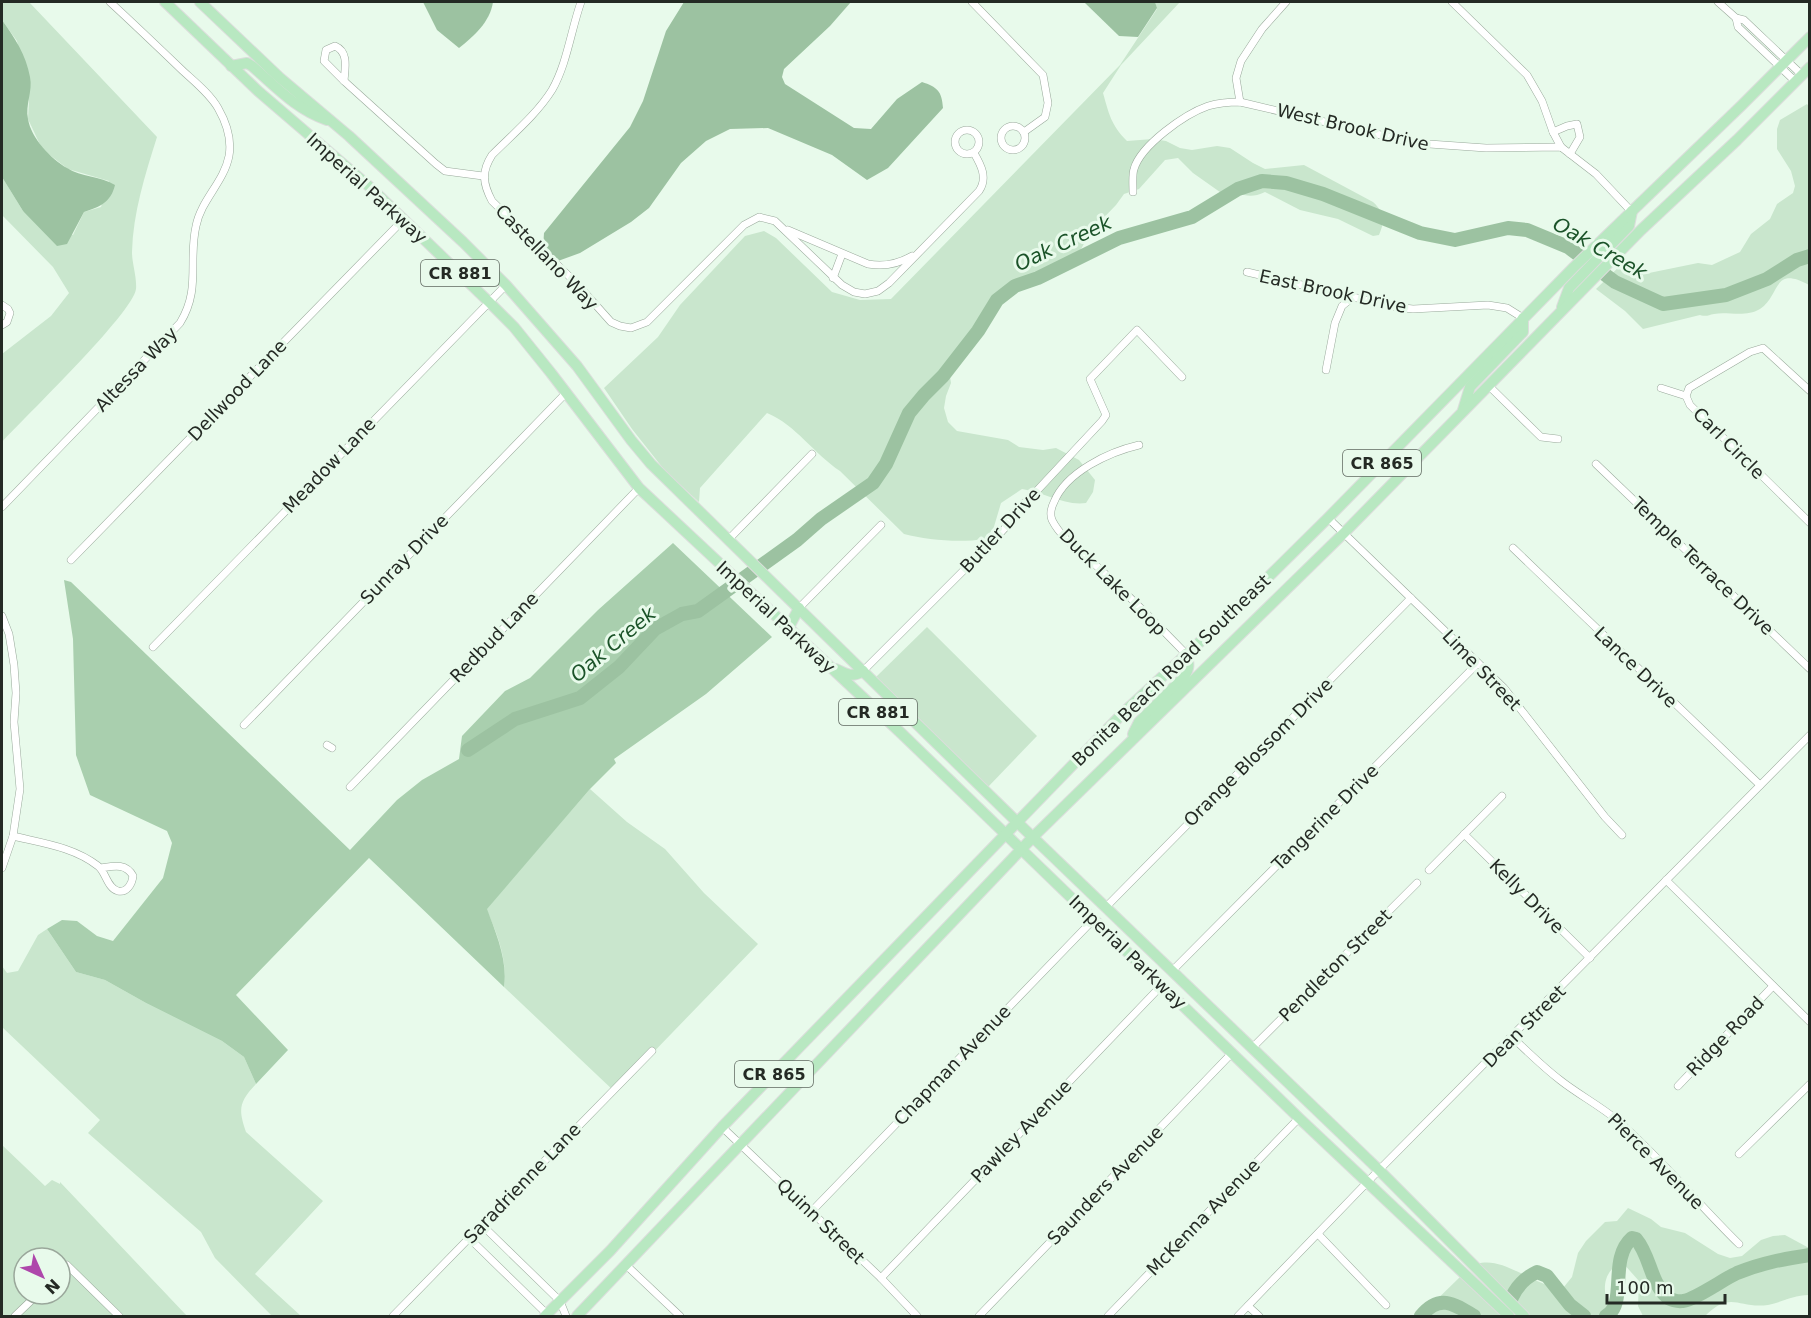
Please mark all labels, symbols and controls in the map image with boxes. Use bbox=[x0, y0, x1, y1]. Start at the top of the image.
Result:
street label: West Brook Drive bbox=[1275, 99, 1431, 155]
street label: Imperial Parkway bbox=[302, 128, 432, 248]
street label: Castellano Way bbox=[491, 200, 603, 314]
water label: Oak Creek bbox=[1011, 209, 1117, 276]
water label: Oak Creek bbox=[1549, 212, 1652, 285]
road number: CR 881 bbox=[421, 260, 499, 286]
street label: East Brook Drive bbox=[1257, 265, 1409, 317]
street label: Altessa Way bbox=[90, 322, 182, 416]
street label: Dellwood Lane bbox=[183, 335, 291, 445]
street label: Carl Circle bbox=[1689, 403, 1769, 483]
street label: Meadow Lane bbox=[278, 413, 380, 517]
road number: CR 865 bbox=[1343, 450, 1421, 476]
street label: Butler Drive bbox=[955, 483, 1045, 577]
street label: Temple Terrace Drive bbox=[1627, 492, 1778, 639]
street label: Sunray Drive bbox=[356, 510, 452, 608]
street label: Duck Lake Loop bbox=[1055, 524, 1171, 640]
street label: Imperial Parkway bbox=[712, 557, 840, 678]
street label: Bonita Beach Road Southeast bbox=[1068, 570, 1274, 770]
street label: Redbud Lane bbox=[446, 587, 542, 687]
water label: Oak Creek bbox=[565, 600, 662, 687]
street label: Lance Drive bbox=[1590, 622, 1682, 712]
street label: Lime Street bbox=[1438, 625, 1526, 715]
street label: Orange Blossom Drive bbox=[1179, 673, 1337, 831]
road number: CR 881 bbox=[839, 699, 917, 725]
street label: Tangerine Drive bbox=[1267, 760, 1382, 875]
street label: Kelly Drive bbox=[1486, 855, 1568, 937]
street label: Imperial Parkway bbox=[1065, 891, 1191, 1014]
street label: Pendleton Street bbox=[1275, 905, 1395, 1025]
street label: Dean Street bbox=[1478, 980, 1570, 1072]
street label: Ridge Road bbox=[1682, 992, 1768, 1080]
street label: Chapman Avenue bbox=[889, 1001, 1015, 1129]
road number: CR 865 bbox=[735, 1061, 813, 1087]
street label: Pawley Avenue bbox=[967, 1075, 1075, 1187]
street label: Pierce Avenue bbox=[1604, 1109, 1708, 1213]
street label: Saradrienne Lane bbox=[459, 1119, 585, 1247]
street label: Saunders Avenue bbox=[1043, 1121, 1167, 1249]
street label: McKenna Avenue bbox=[1142, 1154, 1264, 1280]
street label: Quinn Street bbox=[773, 1174, 869, 1268]
north arrow bbox=[12, 1246, 72, 1306]
scale bar bbox=[1607, 1267, 1726, 1305]
text: N bbox=[41, 1275, 64, 1298]
text: 100 m bbox=[1616, 1277, 1674, 1298]

